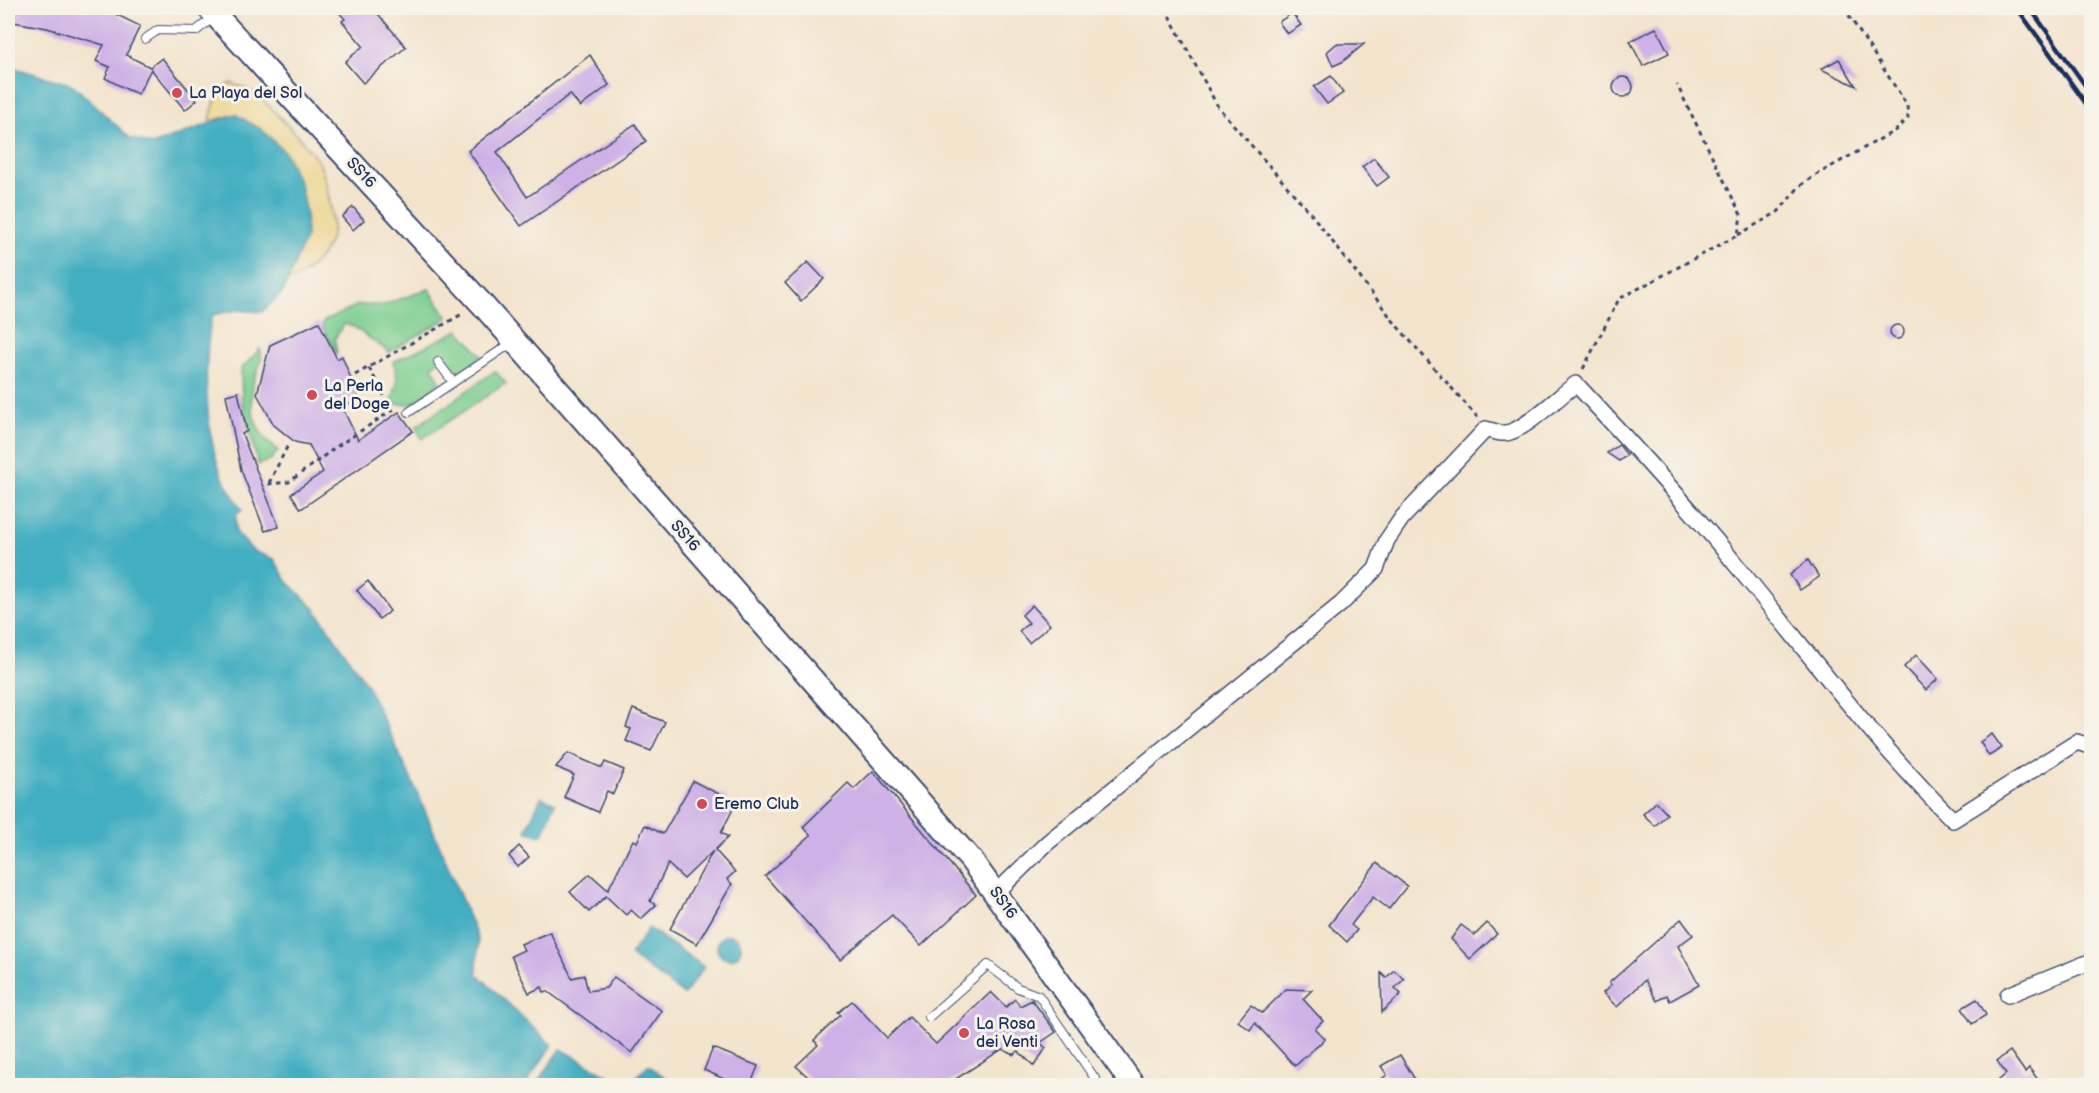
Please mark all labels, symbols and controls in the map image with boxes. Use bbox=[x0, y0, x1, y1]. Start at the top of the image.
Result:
place label: La Playa del Sol bbox=[189, 84, 302, 103]
marker: La Playa del Sol bbox=[170, 86, 184, 100]
street label: SS16 bbox=[342, 154, 380, 193]
place label: La Perla del Doge bbox=[324, 377, 390, 414]
marker: La Perla del Doge bbox=[305, 388, 319, 402]
street label: SS16 bbox=[666, 516, 704, 556]
place label: Eremo Club bbox=[714, 795, 799, 814]
marker: Eremo Club bbox=[695, 797, 709, 811]
street label: SS16 bbox=[985, 883, 1021, 923]
place label: La Rosa dei Venti bbox=[976, 1015, 1038, 1052]
marker: La Rosa dei Venti bbox=[957, 1026, 971, 1040]

